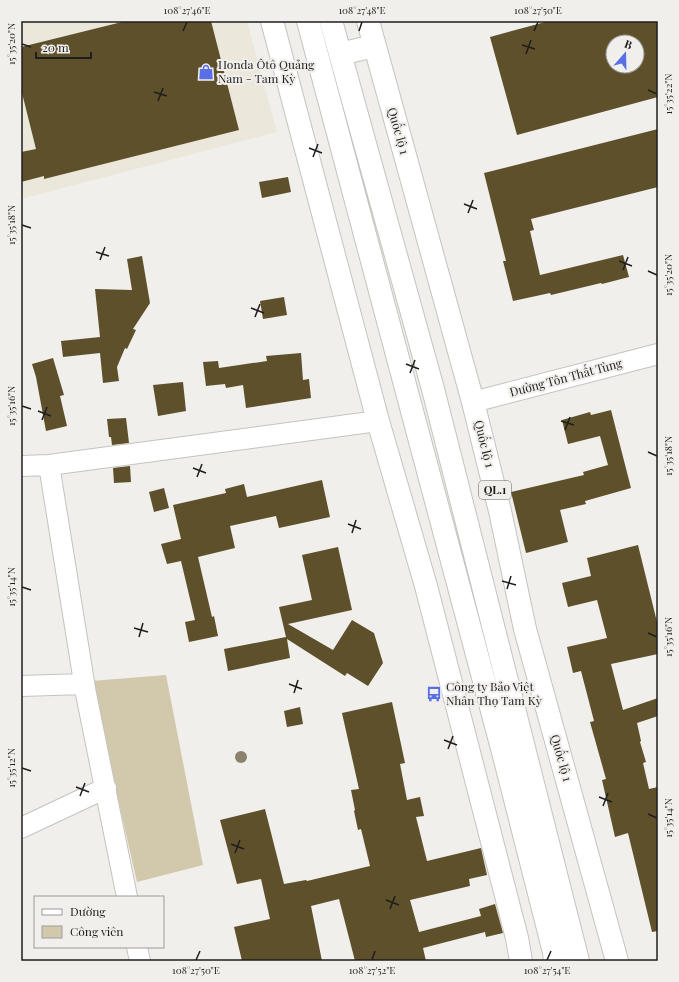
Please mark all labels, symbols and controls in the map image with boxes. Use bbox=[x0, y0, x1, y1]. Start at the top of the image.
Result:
text: 108°27'46"E bbox=[163, 3, 211, 17]
text: 108°27'48"E bbox=[338, 3, 386, 17]
text: 108°27'50"E bbox=[514, 3, 562, 17]
text: 15°35'20"N bbox=[4, 23, 18, 65]
scale bar bbox=[36, 34, 91, 60]
north arrow bbox=[605, 34, 645, 74]
text: B bbox=[623, 36, 635, 53]
text: 20 m bbox=[42, 39, 69, 55]
place label: Honda Ôtô Quảng Nam - Tam Kỳ bbox=[218, 56, 315, 86]
shop icon: Honda Ôtô Quảng Nam - Tam Kỳ bbox=[197, 63, 215, 81]
text: 15°35'22"N bbox=[661, 74, 675, 114]
street label: Quốc lộ 1 bbox=[385, 105, 413, 157]
text: 15°35'18"N bbox=[4, 205, 18, 245]
text: 15°35'20"N bbox=[661, 254, 675, 296]
street label: Đường Tôn Thất Tùng bbox=[508, 354, 624, 400]
text: 15°35'16"N bbox=[4, 386, 18, 426]
street label: Quốc lộ 1 bbox=[471, 418, 499, 470]
text: 15°35'18"N bbox=[661, 436, 675, 476]
road number: QL.1 bbox=[479, 481, 511, 499]
text: 15°35'14"N bbox=[4, 567, 18, 607]
text: 15°35'16"N bbox=[661, 617, 675, 657]
place label: Công ty Bảo Việt Nhân Thọ Tam Kỳ bbox=[446, 678, 542, 708]
bus stop icon: Công ty Bảo Việt Nhân Thọ Tam Kỳ bbox=[425, 685, 443, 703]
street label: Quốc lộ 1 bbox=[548, 732, 576, 784]
text: 15°35'12"N bbox=[4, 748, 18, 788]
text: 15°35'14"N bbox=[661, 798, 675, 838]
legend bbox=[34, 896, 164, 948]
text: Đường bbox=[70, 903, 106, 919]
text: Công viên bbox=[70, 923, 124, 939]
text: 108°27'50"E bbox=[172, 963, 220, 977]
text: 108°27'52"E bbox=[349, 963, 395, 977]
text: 108°27'54"E bbox=[524, 963, 570, 977]

